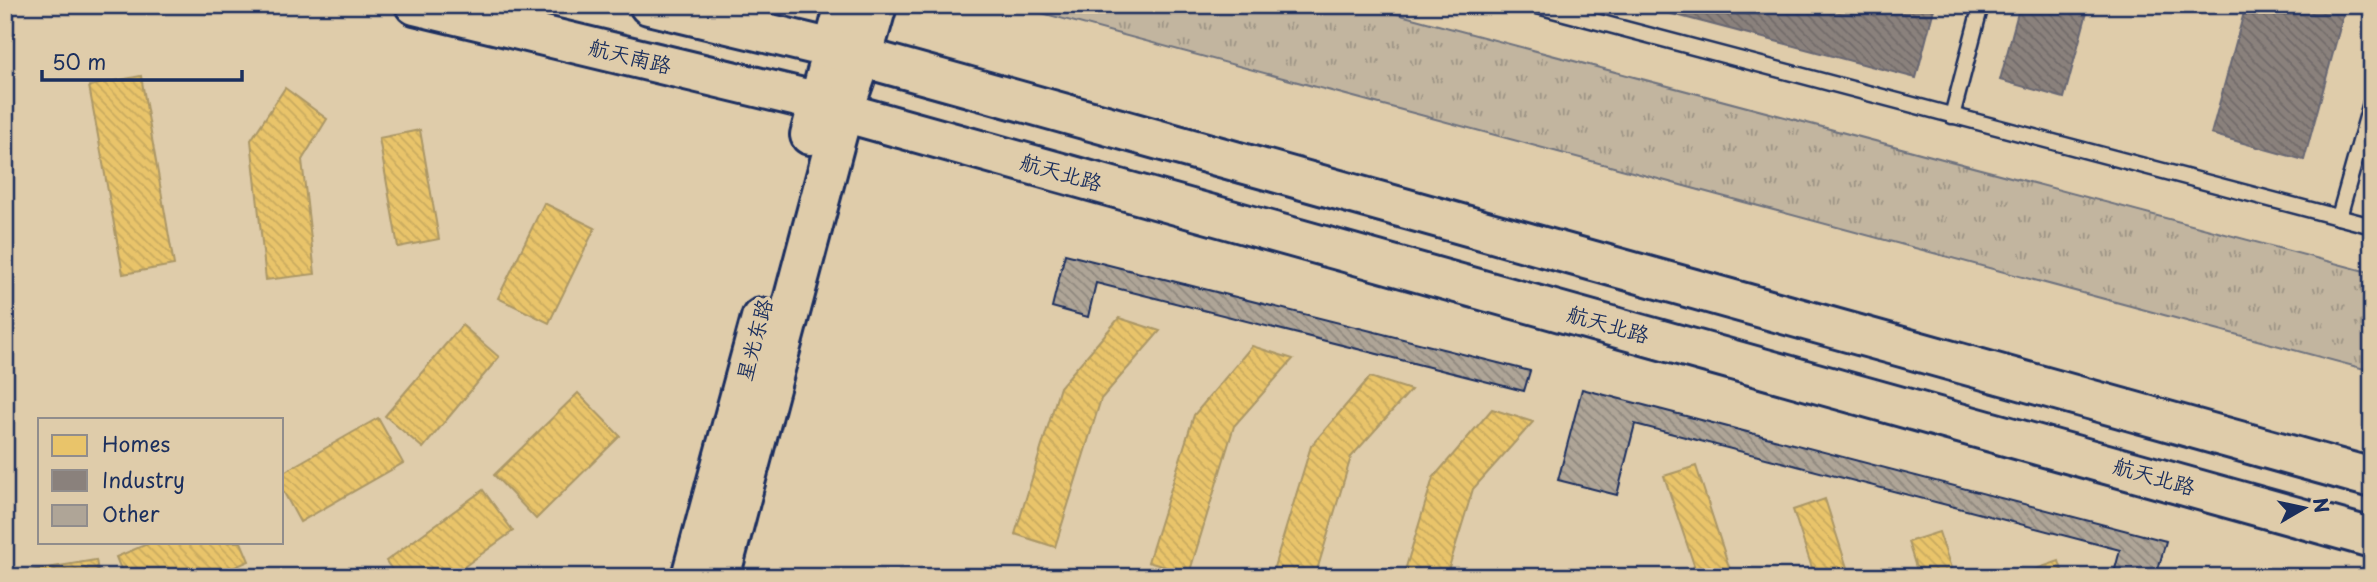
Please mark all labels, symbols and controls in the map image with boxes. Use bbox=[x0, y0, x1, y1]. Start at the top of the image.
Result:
street label: 航天南路 bbox=[586, 29, 675, 81]
scale bar bbox=[42, 38, 242, 82]
text: 50 m bbox=[52, 45, 106, 77]
street label: 航天北路 bbox=[1017, 144, 1106, 198]
street label: 星光东路 bbox=[727, 295, 779, 384]
street label: 航天北路 bbox=[1564, 296, 1653, 350]
legend bbox=[38, 418, 284, 544]
text: Homes bbox=[102, 427, 170, 459]
street label: 航天北路 bbox=[2110, 448, 2199, 502]
text: Industry bbox=[102, 463, 185, 495]
north arrow bbox=[2268, 474, 2338, 544]
text: N bbox=[2307, 496, 2337, 515]
text: Other bbox=[102, 497, 160, 529]

